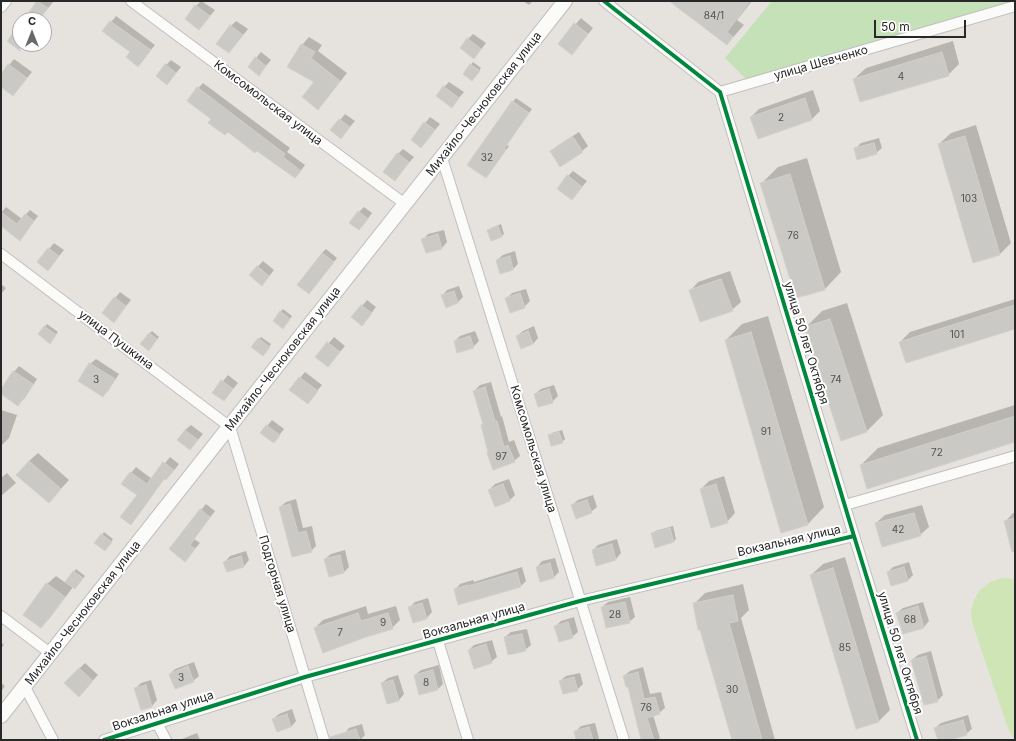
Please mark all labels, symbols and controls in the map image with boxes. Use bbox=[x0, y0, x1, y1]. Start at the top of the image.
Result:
house number: 84/1 bbox=[704, 10, 724, 22]
north arrow bbox=[12, 12, 52, 52]
scale bar bbox=[876, 12, 968, 38]
text: С bbox=[28, 14, 36, 28]
text: 50 m bbox=[881, 19, 910, 34]
street label: Михайло-Чесноковская улица bbox=[423, 29, 545, 179]
street label: улица Шевченко bbox=[772, 43, 870, 83]
street label: Комсомольская улица bbox=[211, 57, 325, 149]
house number: 4 bbox=[898, 71, 904, 83]
house number: 2 bbox=[778, 112, 784, 124]
house number: 32 bbox=[481, 152, 493, 164]
house number: 103 bbox=[961, 193, 977, 205]
house number: 76 bbox=[787, 230, 799, 242]
street label: улица 50 лет Октября bbox=[780, 280, 832, 406]
street label: Михайло-Чесноковская улица bbox=[222, 284, 344, 434]
street label: улица Пушкина bbox=[76, 307, 156, 373]
house number: 101 bbox=[950, 329, 964, 341]
house number: 3 bbox=[93, 374, 99, 386]
house number: 74 bbox=[830, 374, 842, 386]
street label: Комсомольская улица bbox=[507, 384, 559, 514]
house number: 91 bbox=[761, 426, 771, 438]
house number: 72 bbox=[931, 447, 943, 459]
house number: 97 bbox=[495, 451, 507, 463]
street label: Вокзальная улица bbox=[736, 522, 842, 560]
house number: 42 bbox=[892, 524, 904, 536]
street label: Подгорная улица bbox=[255, 534, 299, 634]
street label: Михайло-Чесноковская улица bbox=[22, 538, 144, 688]
street label: улица 50 лет Октября bbox=[874, 590, 926, 716]
street label: Вокзальная улица bbox=[421, 600, 527, 642]
house number: 28 bbox=[609, 609, 621, 621]
house number: 68 bbox=[904, 614, 916, 626]
house number: 9 bbox=[380, 617, 386, 629]
house number: 7 bbox=[337, 627, 343, 639]
house number: 85 bbox=[839, 642, 851, 654]
house number: 3 bbox=[178, 672, 184, 684]
house number: 8 bbox=[423, 677, 429, 689]
house number: 30 bbox=[726, 684, 738, 696]
street label: Вокзальная улица bbox=[111, 688, 215, 734]
house number: 76 bbox=[640, 702, 652, 714]

